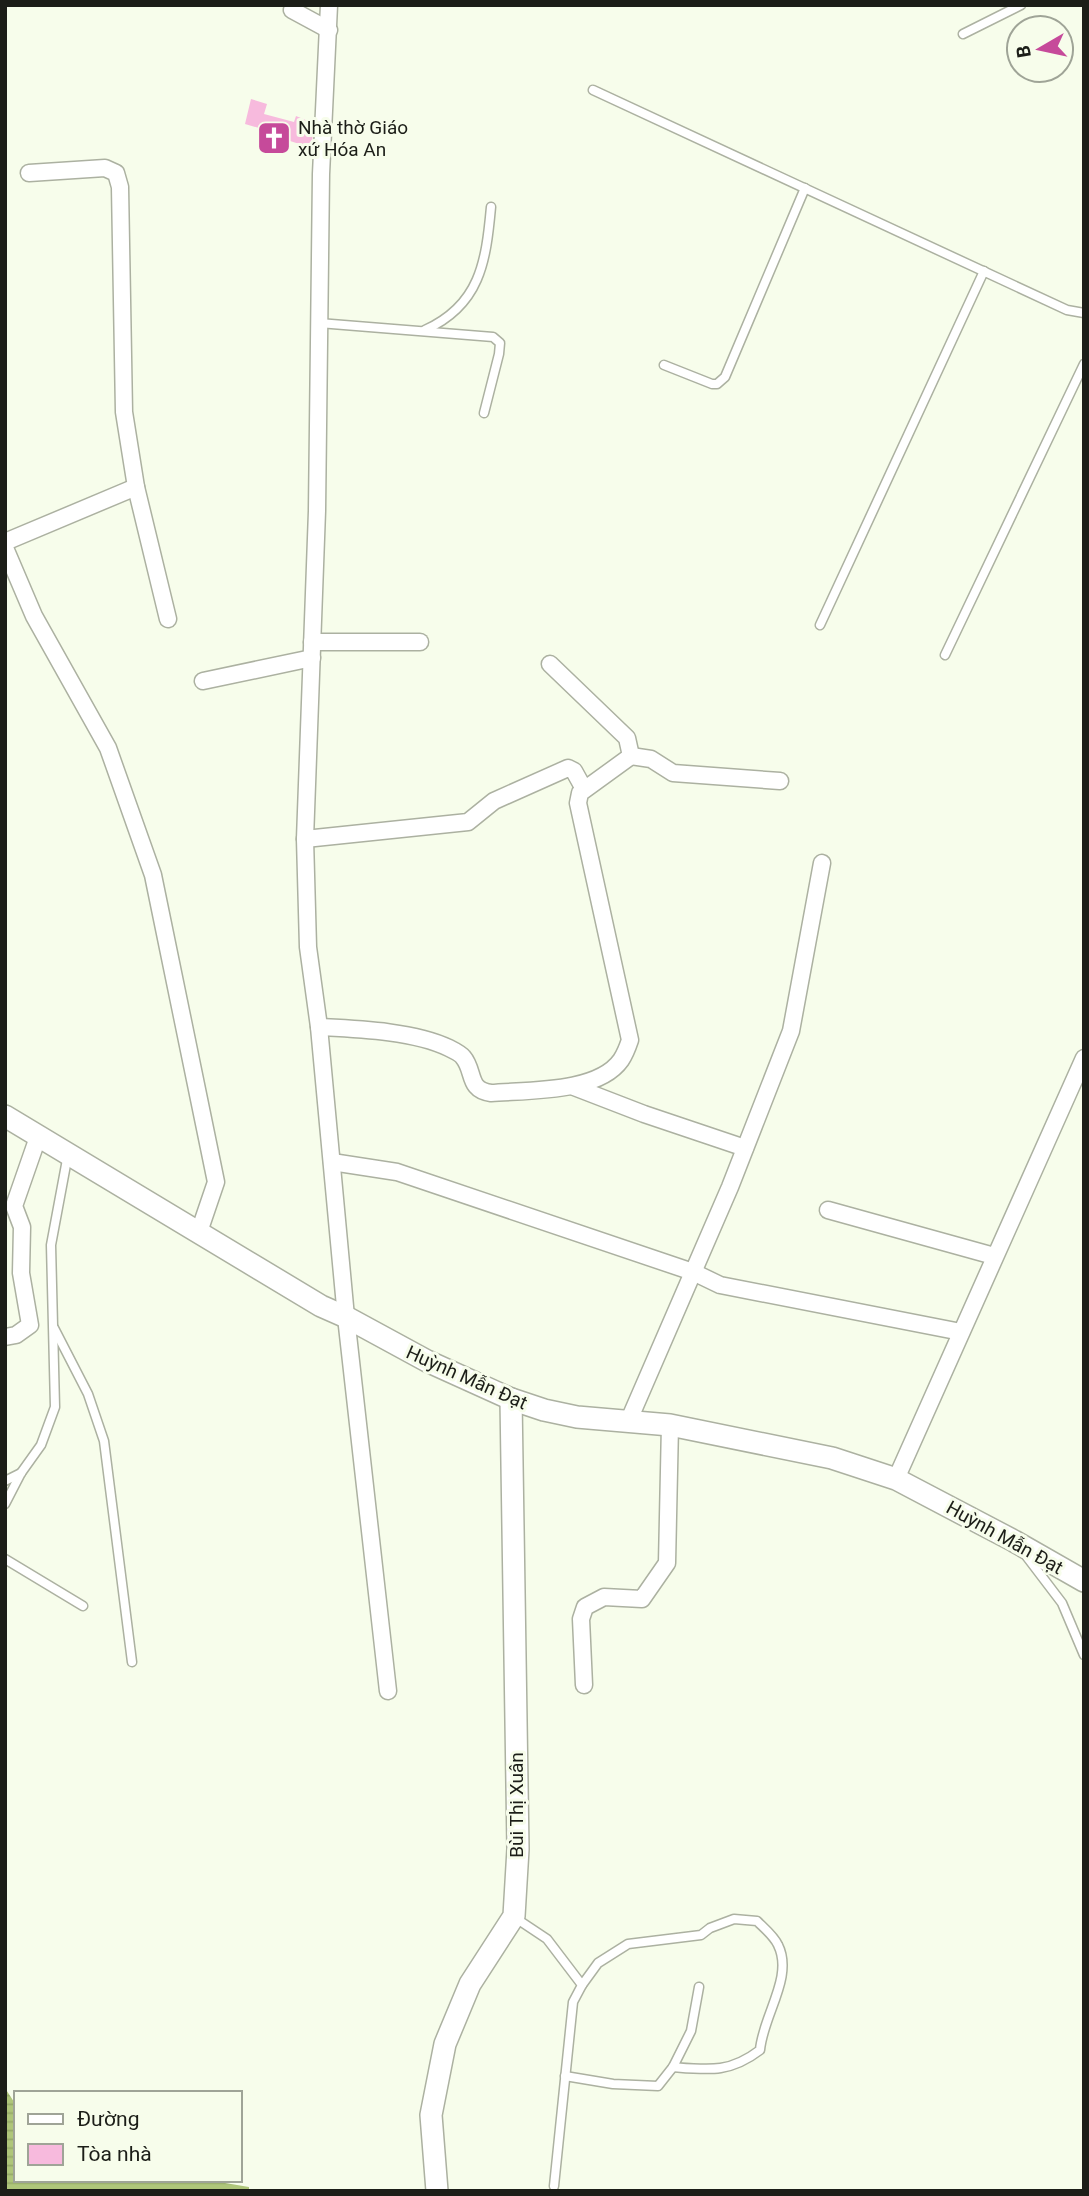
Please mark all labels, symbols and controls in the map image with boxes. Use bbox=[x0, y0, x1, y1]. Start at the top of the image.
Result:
north arrow bbox=[1005, 14, 1075, 84]
text: B bbox=[1011, 44, 1036, 59]
place label: Nhà thờ Giáo xứ Hóa An bbox=[298, 116, 408, 161]
church icon: Nhà thờ Giáo xứ Hóa An bbox=[255, 119, 293, 157]
street label: Huỳnh Mẫn Đạt bbox=[403, 1340, 531, 1414]
street label: Huỳnh Mẫn Đạt bbox=[942, 1496, 1067, 1579]
street label: Bùi Thị Xuân bbox=[505, 1752, 528, 1858]
legend bbox=[14, 2091, 242, 2182]
text: Đường bbox=[77, 2107, 139, 2131]
text: Tòa nhà bbox=[77, 2142, 152, 2166]

